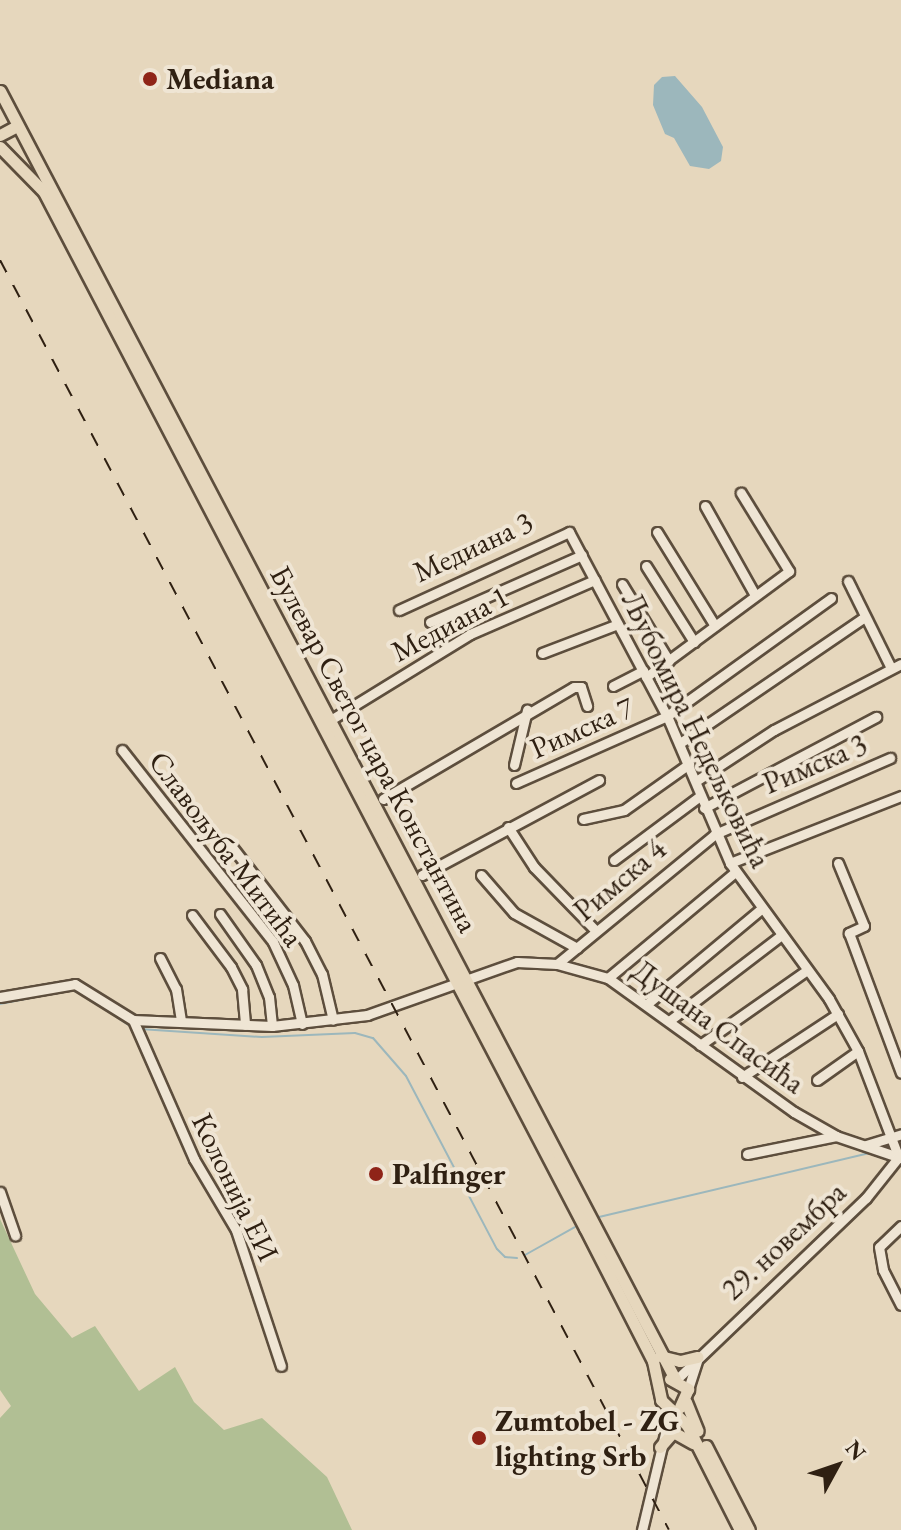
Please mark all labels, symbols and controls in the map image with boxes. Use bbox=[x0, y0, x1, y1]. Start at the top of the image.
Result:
place label: Mediana bbox=[166, 61, 274, 97]
marker: Mediana bbox=[141, 70, 159, 88]
street label: Медиана 3 bbox=[408, 504, 538, 590]
street label: Булевар Светог цара Константина bbox=[262, 560, 486, 938]
street label: Медиана 1 bbox=[385, 578, 515, 670]
street label: Љубомира Недељковића bbox=[614, 586, 778, 874]
street label: Римска 7 bbox=[525, 689, 639, 767]
street label: Римска 3 bbox=[758, 726, 872, 802]
street label: Славољуба Митића bbox=[141, 744, 311, 954]
street label: Римска 4 bbox=[567, 831, 673, 929]
street label: Душана Спасића bbox=[625, 952, 811, 1102]
street label: Колонија ЕИ bbox=[184, 1107, 286, 1267]
place label: Palfinger bbox=[392, 1156, 506, 1192]
marker: Palfinger bbox=[367, 1165, 385, 1183]
street label: 29. новембра bbox=[715, 1174, 853, 1308]
place label: Zumtobel - ZG lighting Srb bbox=[495, 1403, 679, 1474]
north arrow bbox=[797, 1426, 877, 1506]
marker: Zumtobel - ZG lighting Srb bbox=[470, 1429, 488, 1447]
text: N bbox=[839, 1434, 873, 1466]

